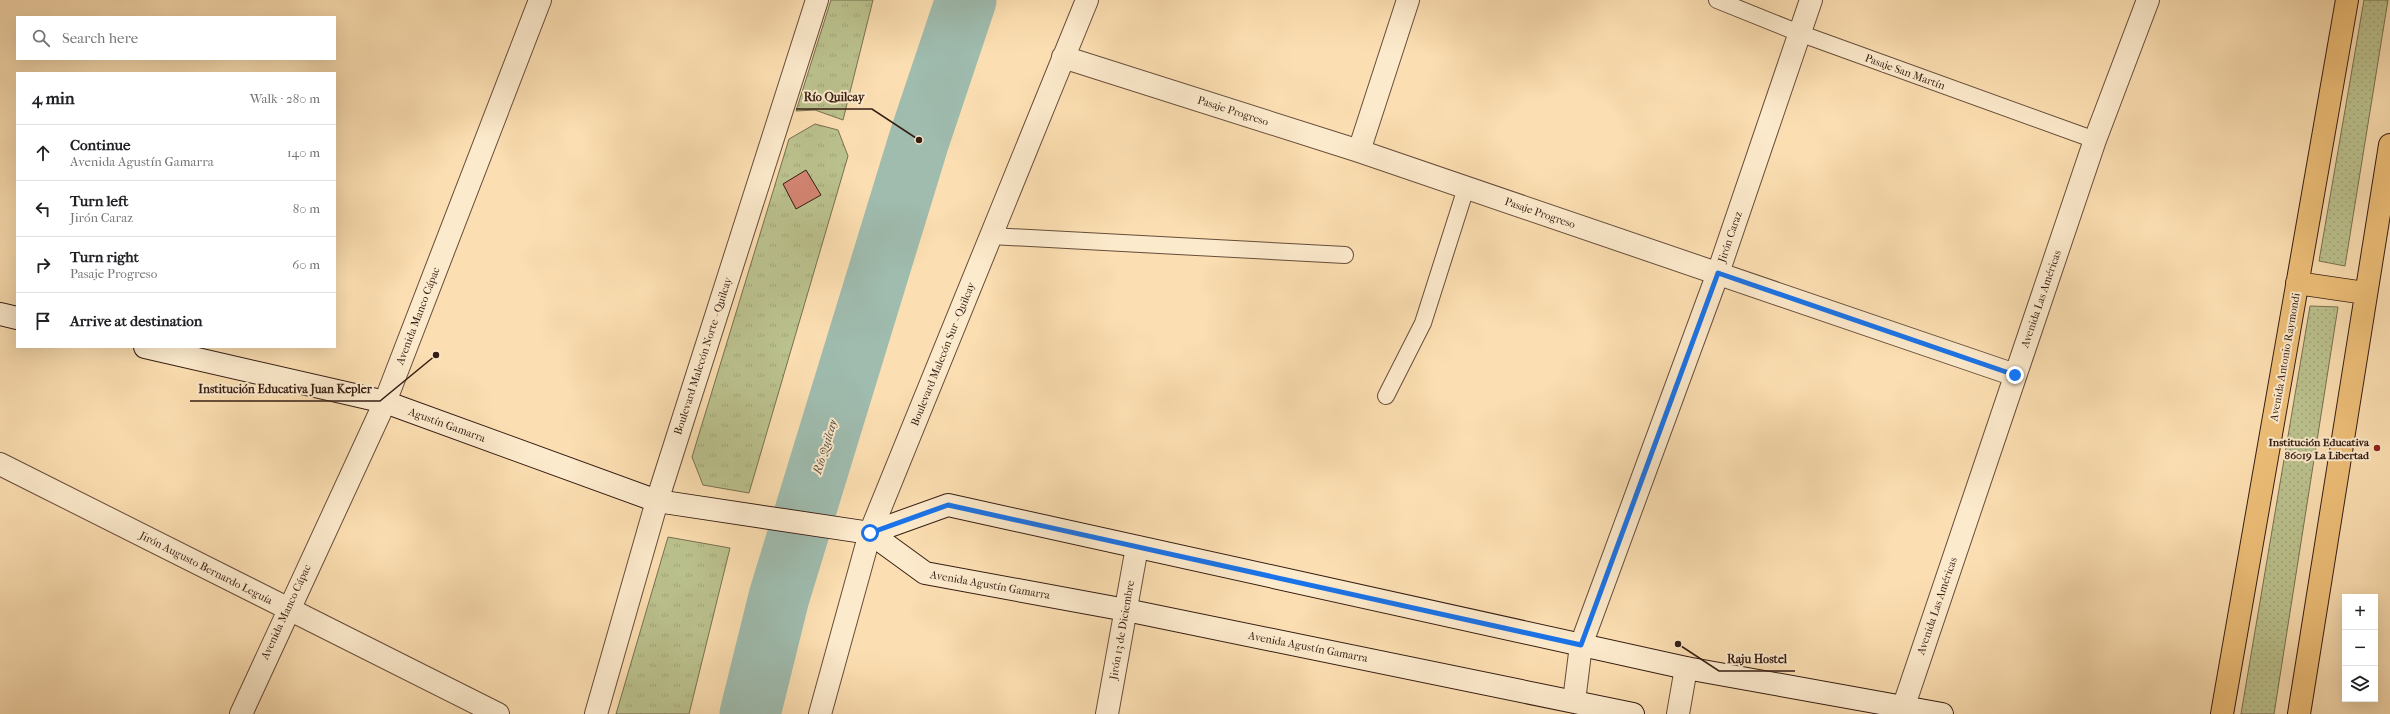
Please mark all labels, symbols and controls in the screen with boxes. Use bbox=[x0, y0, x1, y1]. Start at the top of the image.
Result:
search box bbox=[16, 16, 336, 60]
icon: search bbox=[30, 27, 52, 49]
text: Search here bbox=[62, 29, 138, 47]
street label: Pasaje San Martín bbox=[1863, 51, 1947, 93]
callout: Río Quilcay bbox=[796, 85, 872, 109]
text: 4 min bbox=[32, 88, 75, 108]
text: Río Quilcay bbox=[804, 90, 865, 105]
text: Walk · 280 m bbox=[250, 91, 320, 106]
street label: Pasaje Progreso bbox=[1196, 93, 1271, 129]
text: Continue bbox=[70, 136, 130, 154]
icon: ahead bbox=[32, 142, 54, 164]
text: 140 m bbox=[287, 145, 320, 160]
text: Avenida Agustín Gamarra bbox=[70, 154, 214, 169]
text: Turn left bbox=[70, 192, 128, 210]
street label: Pasaje Progreso bbox=[1503, 195, 1577, 231]
icon: left bbox=[32, 198, 54, 220]
text: 80 m bbox=[293, 201, 320, 216]
text: Jirón Caraz bbox=[70, 210, 133, 225]
street label: Jirón Caraz bbox=[1715, 210, 1745, 265]
text: Turn right bbox=[70, 248, 139, 266]
street label: Avenida Las Américas bbox=[2018, 249, 2064, 350]
icon: right bbox=[32, 254, 54, 276]
text: 60 m bbox=[292, 257, 320, 272]
street label: Avenida Manco Cápac bbox=[393, 265, 443, 367]
text: Pasaje Progreso bbox=[70, 266, 157, 281]
street label: Boulevard Malecón Norte - Quilcay bbox=[671, 274, 735, 437]
street label: Boulevard Malecón Sur - Quilcay bbox=[908, 279, 978, 428]
street label: Avenida Antonio Raymondi bbox=[2267, 291, 2303, 423]
icon: arrive bbox=[32, 310, 54, 332]
text: Arrive at destination bbox=[70, 312, 202, 330]
route end bbox=[2006, 366, 2024, 384]
callout: Institución Educativa Juan Kepler bbox=[190, 377, 380, 401]
text: Institución Educativa Juan Kepler bbox=[198, 382, 373, 397]
street label: Agustín Gamarra bbox=[406, 405, 488, 445]
water label: Río Quilcay bbox=[810, 417, 841, 477]
place label: Institución Educativa 86019 La Libertad bbox=[2269, 436, 2370, 462]
marker: Institución Educativa 86019 La Libertad bbox=[2372, 443, 2382, 453]
route start bbox=[861, 524, 879, 542]
street label: Jirón Augusto Bernardo Leguía bbox=[136, 528, 275, 608]
street label: Avenida Las Américas bbox=[1914, 556, 1960, 657]
street label: Avenida Manco Cápac bbox=[258, 562, 314, 662]
street label: Avenida Agustín Gamarra bbox=[928, 568, 1052, 602]
street label: Jirón 13 de Diciembre bbox=[1107, 579, 1137, 682]
map controls bbox=[2342, 594, 2378, 702]
button: + bbox=[2342, 594, 2378, 630]
street label: Avenida Agustín Gamarra bbox=[1246, 629, 1370, 665]
button: − bbox=[2342, 630, 2378, 666]
callout: Raju Hostel bbox=[1719, 647, 1795, 671]
text: Raju Hostel bbox=[1727, 652, 1788, 666]
button: layers bbox=[2342, 666, 2378, 702]

